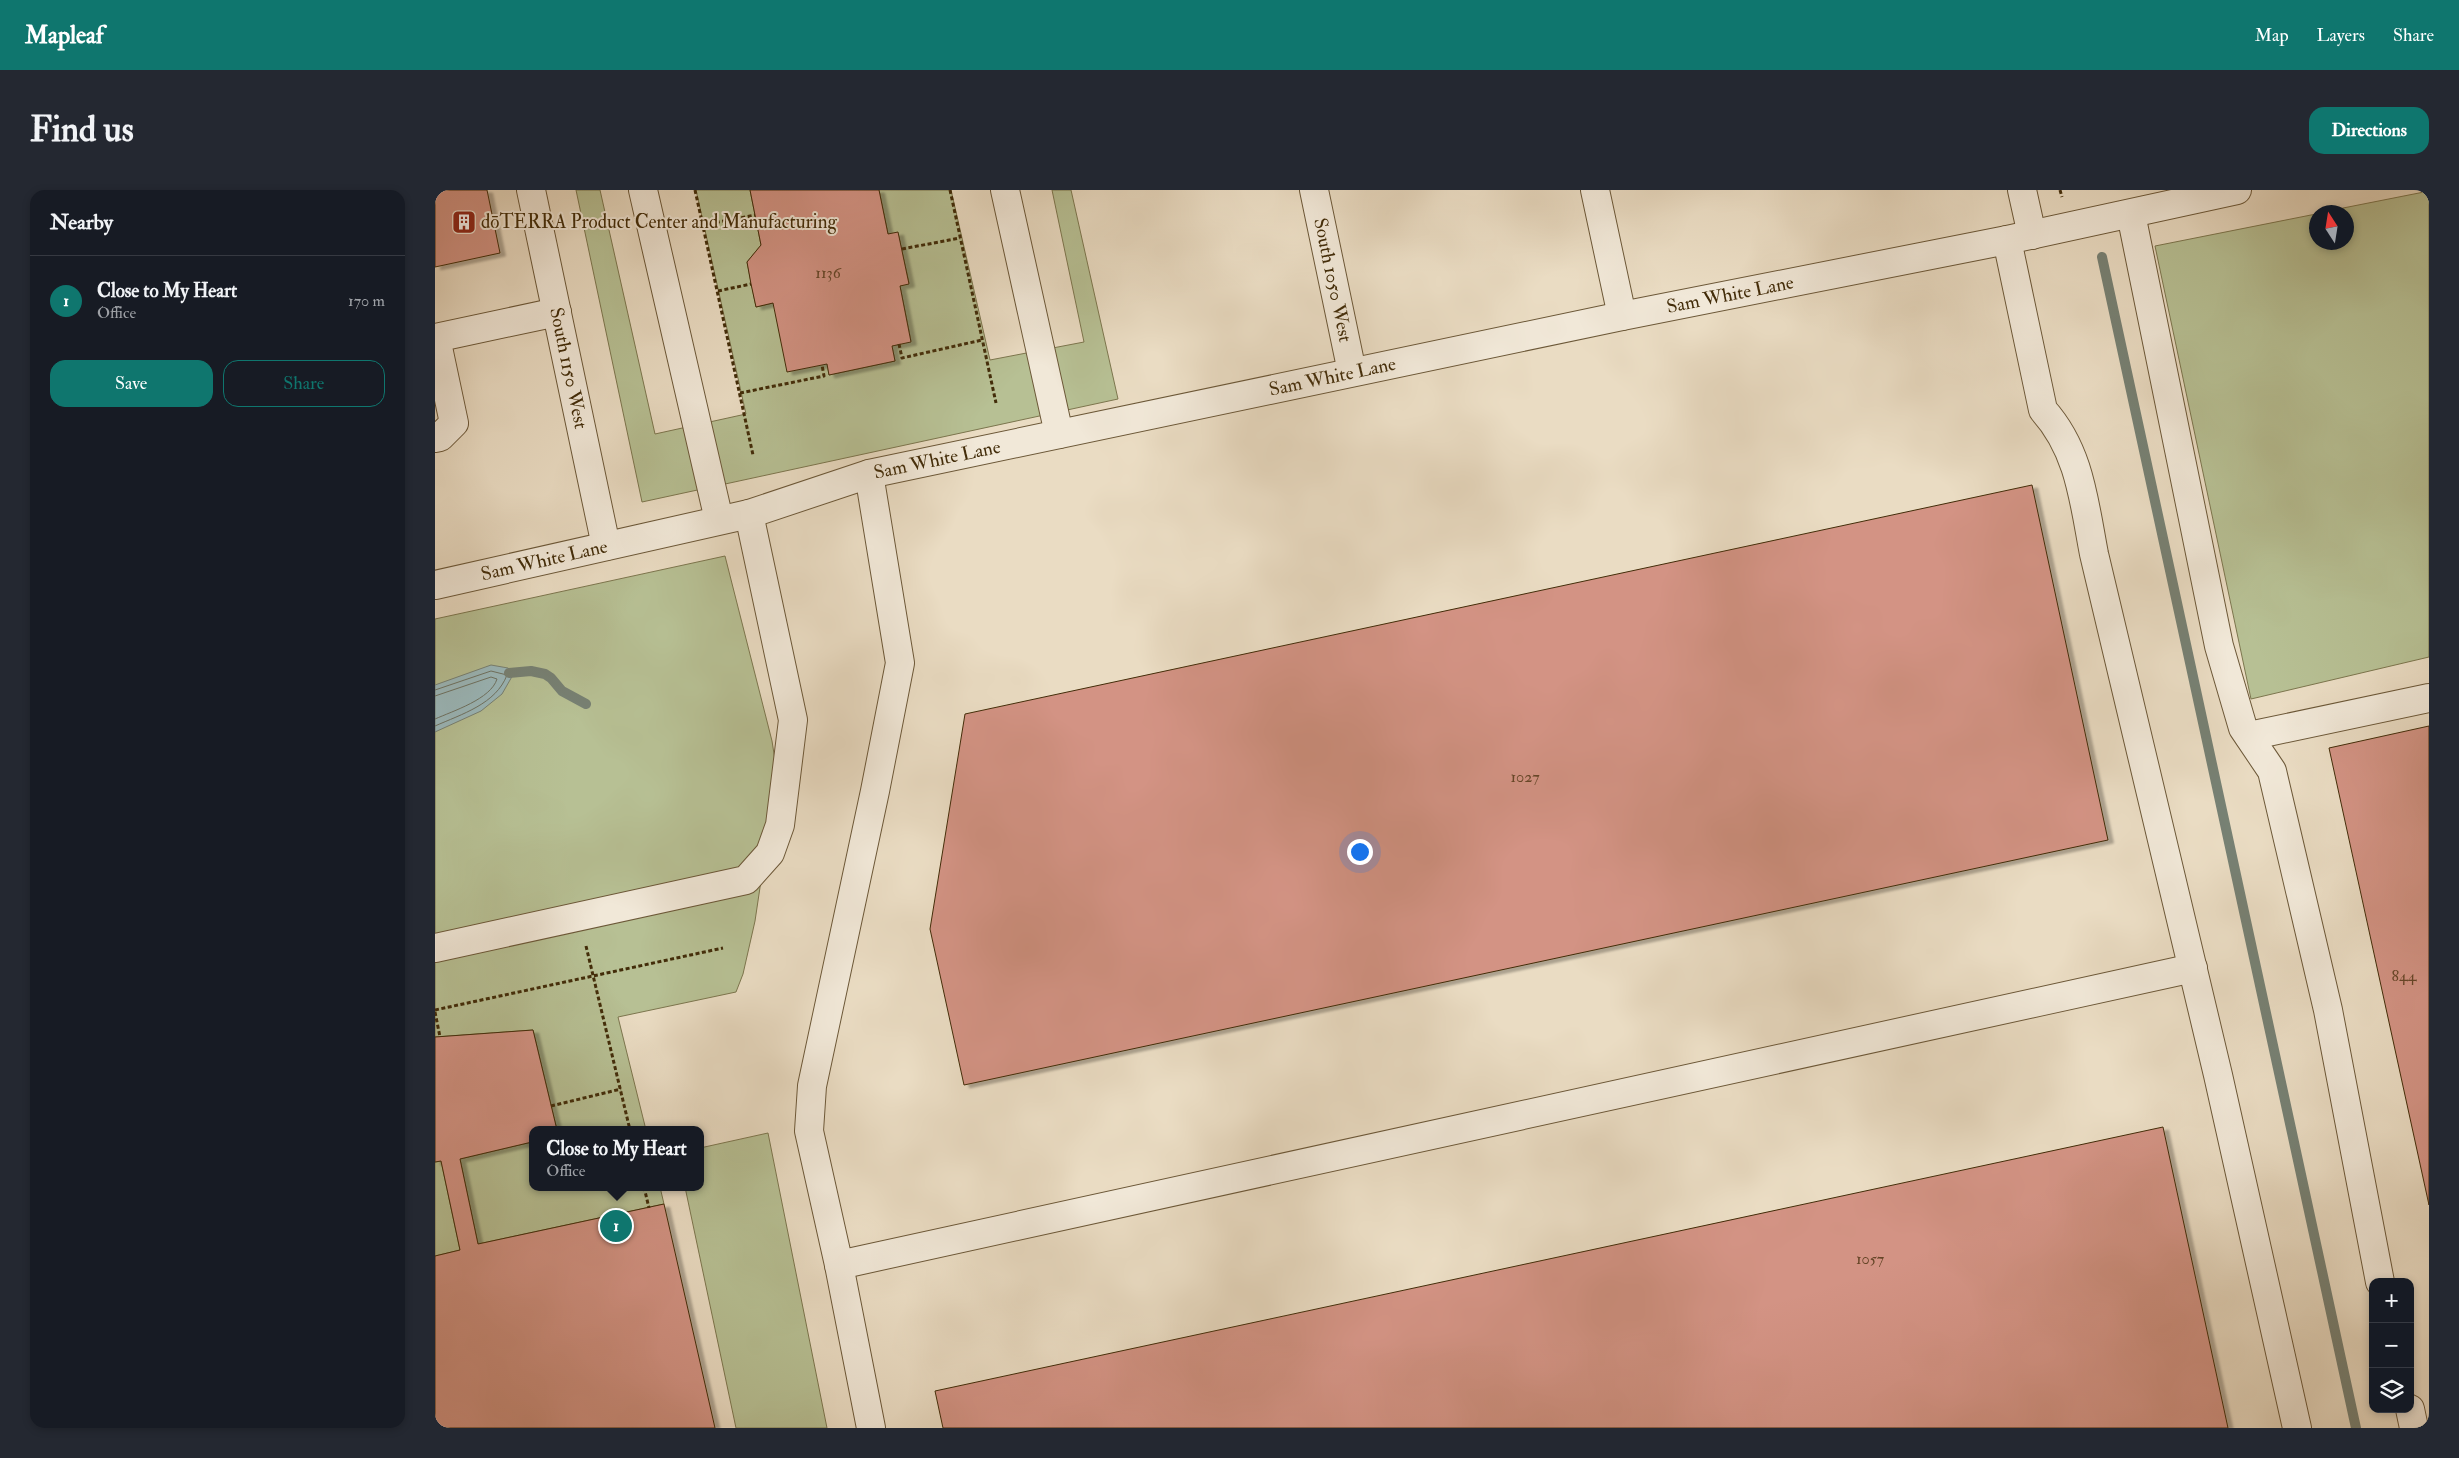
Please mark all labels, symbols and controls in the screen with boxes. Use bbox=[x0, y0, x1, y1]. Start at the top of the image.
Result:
text: Mapleaf bbox=[25, 20, 104, 51]
text: Map bbox=[2255, 24, 2289, 47]
text: Layers bbox=[2317, 24, 2365, 47]
text: Share bbox=[2393, 24, 2434, 47]
button: Directions bbox=[2309, 107, 2429, 154]
text: Find us bbox=[30, 108, 134, 152]
north arrow bbox=[2309, 205, 2354, 250]
text: Nearby bbox=[50, 209, 113, 236]
building icon: dōTERRA Product Center and Manufacturing bbox=[451, 209, 477, 235]
place label: dōTERRA Product Center and Manufacturing bbox=[481, 210, 837, 234]
street label: South 1050 West bbox=[1308, 216, 1357, 344]
house number: 1136 bbox=[815, 263, 842, 283]
street label: Sam White Lane bbox=[1664, 270, 1796, 319]
text: Close to My Heart bbox=[97, 279, 237, 303]
text: 1 bbox=[63, 291, 69, 311]
text: 170 m bbox=[348, 291, 385, 311]
text: Office bbox=[97, 303, 136, 323]
street label: South 1150 West bbox=[544, 305, 593, 431]
street label: Sam White Lane bbox=[1267, 352, 1398, 402]
button: Save bbox=[50, 360, 213, 407]
button: Share bbox=[223, 360, 385, 407]
street label: Sam White Lane bbox=[871, 435, 1003, 485]
street label: Sam White Lane bbox=[479, 534, 610, 586]
house number: 1027 bbox=[1510, 767, 1540, 787]
your location bbox=[1347, 839, 1373, 865]
house number: 844 bbox=[2392, 966, 2418, 986]
popup bbox=[529, 1126, 704, 1191]
text: Close to My Heart bbox=[546, 1137, 687, 1161]
text: Office bbox=[546, 1161, 585, 1181]
pin: 1 bbox=[600, 1207, 632, 1245]
house number: 1057 bbox=[1856, 1249, 1885, 1269]
map controls bbox=[2369, 1278, 2414, 1413]
button: + bbox=[2369, 1278, 2414, 1323]
button: − bbox=[2369, 1323, 2414, 1368]
button: layers bbox=[2369, 1368, 2414, 1413]

